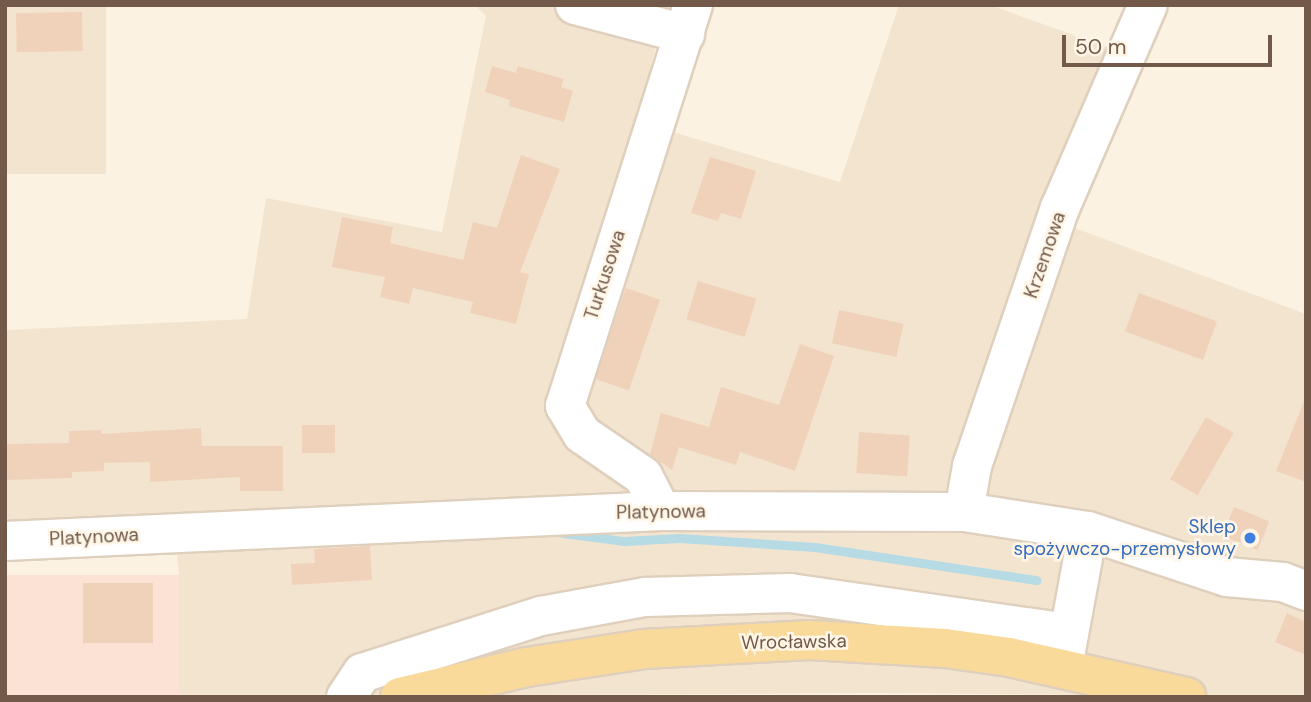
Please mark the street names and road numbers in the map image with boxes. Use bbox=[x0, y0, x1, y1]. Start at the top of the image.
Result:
street label: Krzemowa bbox=[1020, 209, 1070, 301]
street label: Turkusowa bbox=[580, 227, 630, 323]
street label: Platynowa bbox=[616, 500, 706, 524]
street label: Platynowa bbox=[49, 523, 139, 551]
street label: Wrocławska bbox=[741, 630, 847, 654]

